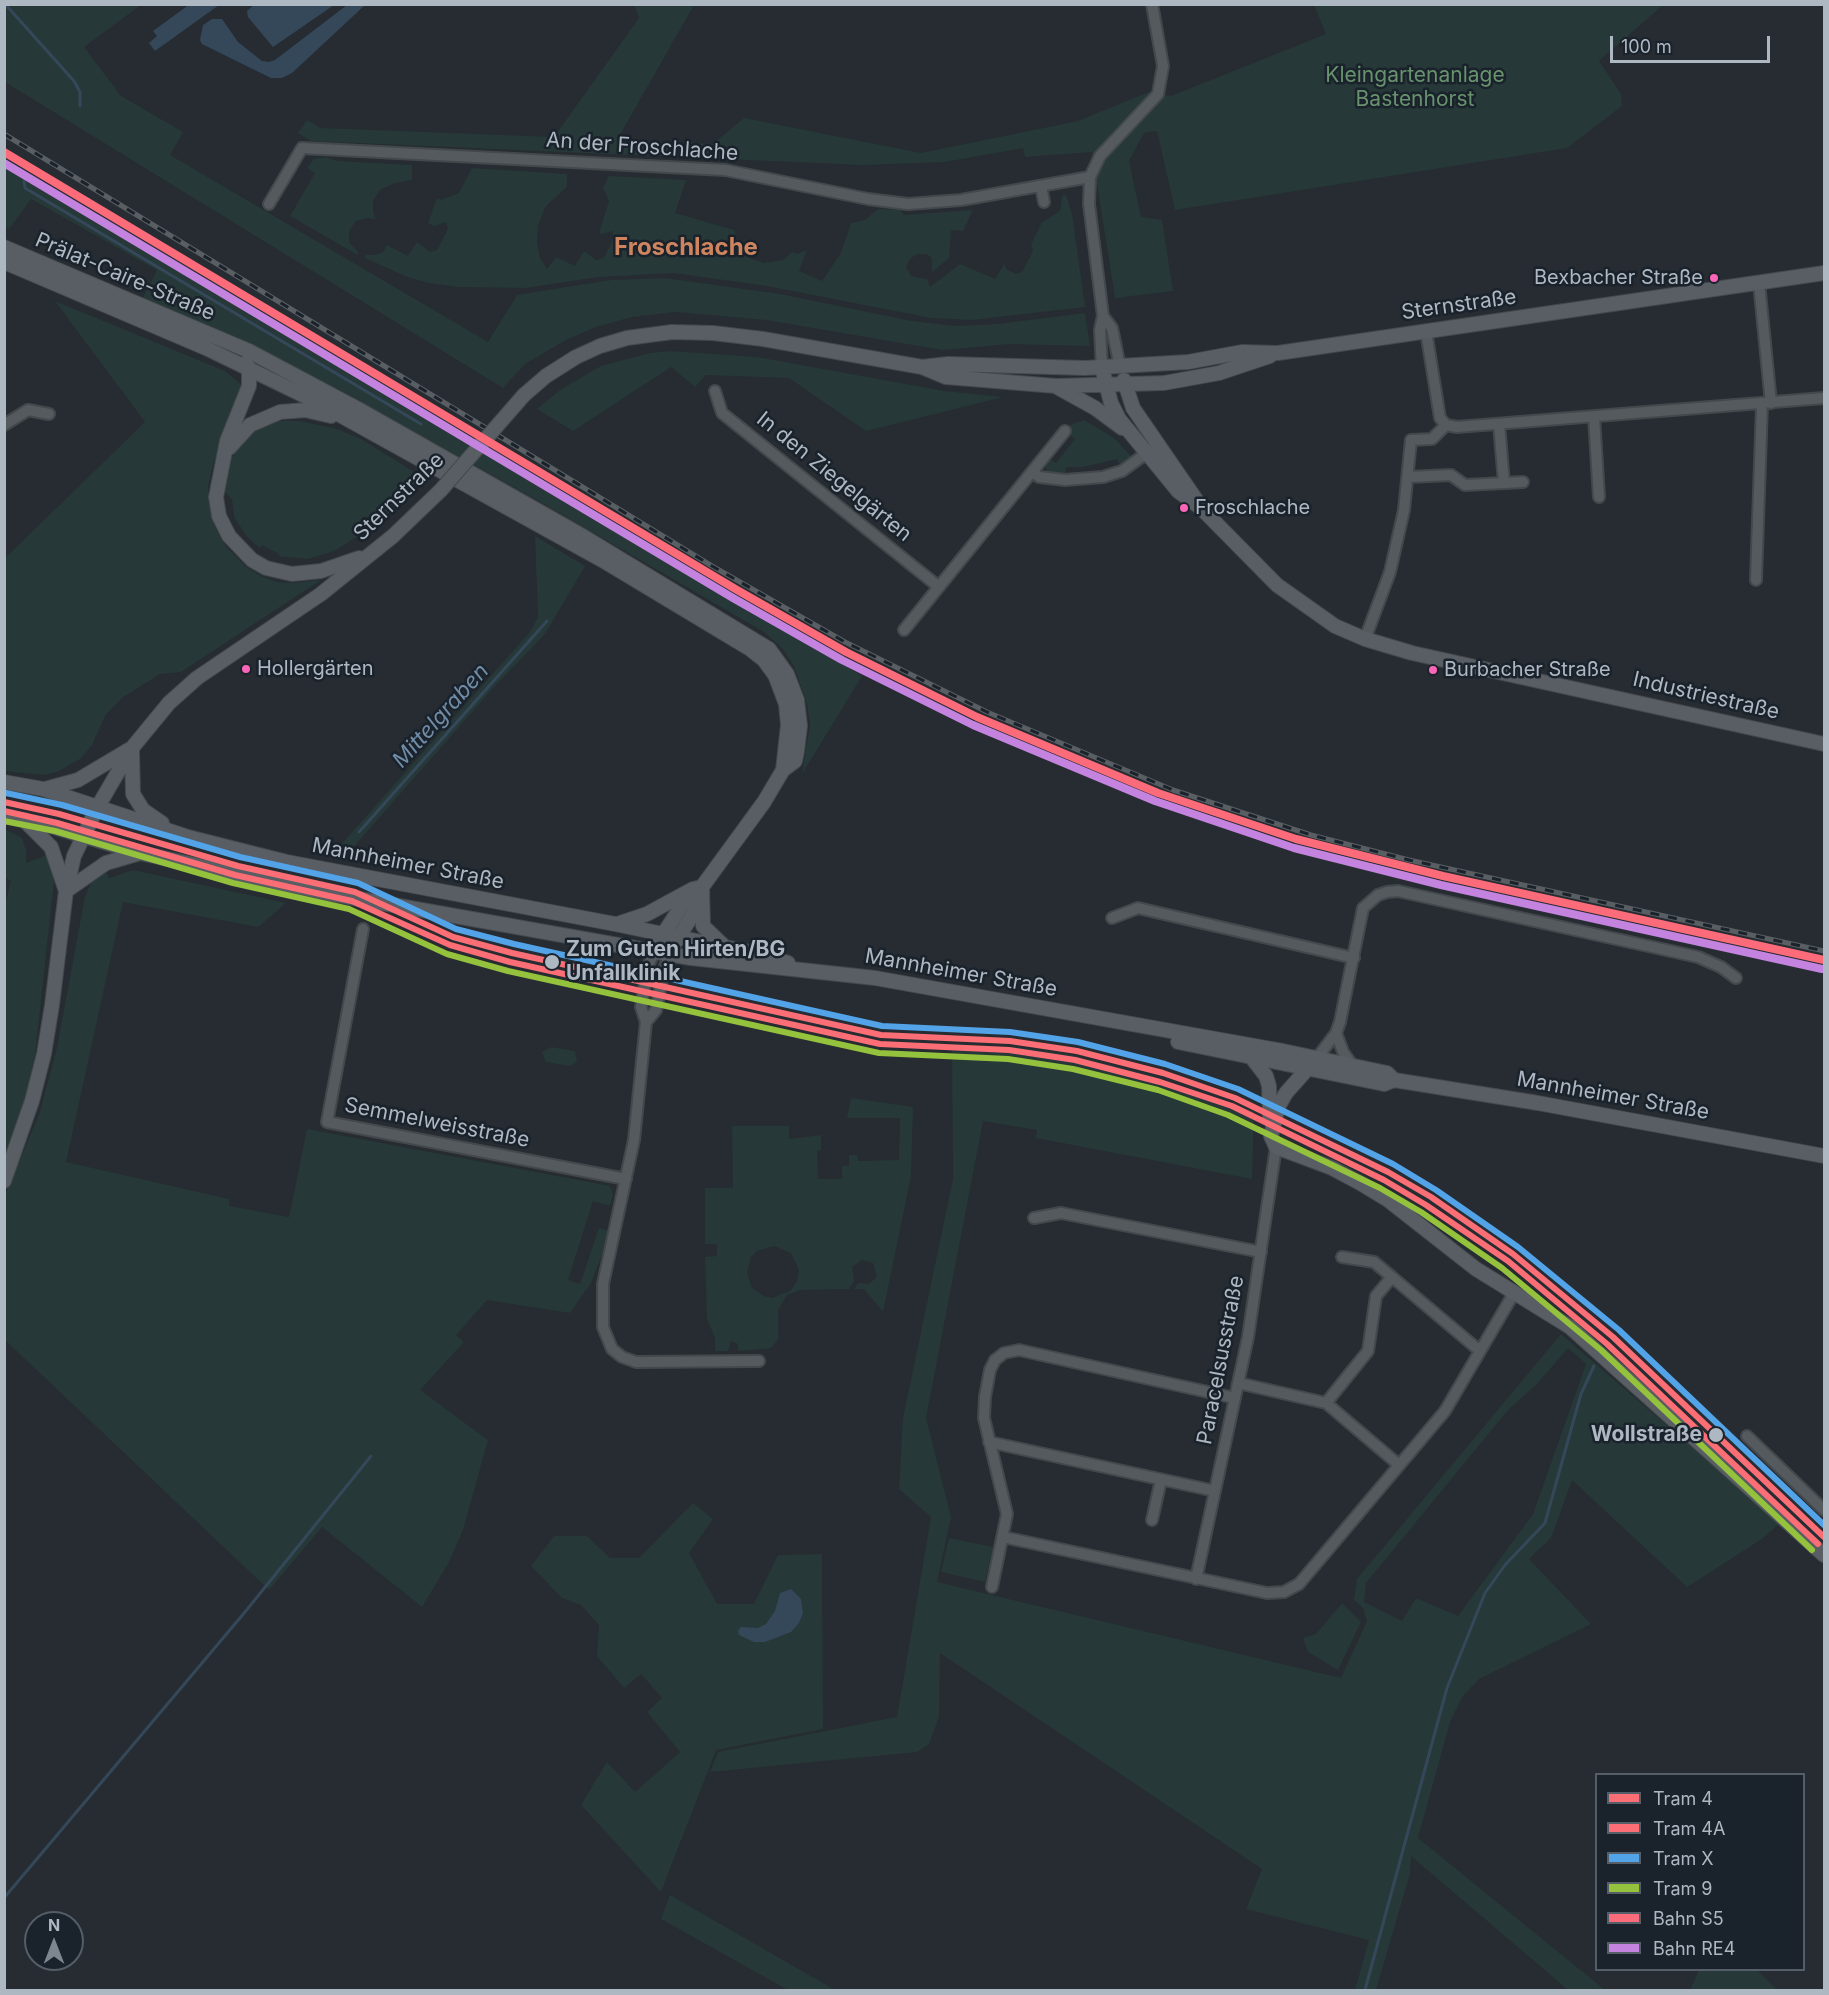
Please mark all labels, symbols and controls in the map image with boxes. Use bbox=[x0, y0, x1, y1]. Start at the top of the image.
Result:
scale bar bbox=[1613, 24, 1774, 62]
text: 100 m bbox=[1621, 36, 1672, 57]
park label: Kleingartenanlage Bastenhorst bbox=[1325, 63, 1505, 113]
street label: An der Froschlache bbox=[545, 128, 739, 166]
street label: Prälat-Caire-Straße bbox=[31, 228, 219, 326]
district label: Froschlache bbox=[614, 234, 758, 262]
place label: Bexbacher Straße bbox=[1534, 266, 1703, 290]
marker: Bexbacher Straße bbox=[1708, 272, 1720, 284]
street label: Sternstraße bbox=[1400, 284, 1518, 326]
street label: In den Ziegelgärten bbox=[751, 407, 917, 547]
street label: Sternstraße bbox=[349, 448, 449, 546]
place label: Froschlache bbox=[1195, 496, 1310, 520]
marker: Froschlache bbox=[1178, 502, 1190, 514]
place label: Hollergärten bbox=[257, 657, 374, 681]
place label: Burbacher Straße bbox=[1444, 658, 1611, 682]
water label: Mittelgraben bbox=[387, 659, 495, 773]
marker: Hollergärten bbox=[240, 663, 252, 675]
marker: Burbacher Straße bbox=[1427, 664, 1439, 676]
street label: Industriestraße bbox=[1630, 667, 1782, 725]
street label: Mannheimer Straße bbox=[310, 833, 506, 895]
place label: Zum Guten Hirten/BG Unfallklinik bbox=[566, 937, 785, 987]
street label: Mannheimer Straße bbox=[863, 944, 1059, 1002]
marker: Zum Guten Hirten/BG Unfallklinik bbox=[543, 953, 561, 971]
street label: Mannheimer Straße bbox=[1515, 1067, 1711, 1125]
street label: Semmelweisstraße bbox=[342, 1093, 532, 1153]
street label: Paracelsusstraße bbox=[1192, 1273, 1250, 1447]
place label: Wollstraße bbox=[1591, 1422, 1702, 1448]
marker: Wollstraße bbox=[1707, 1426, 1725, 1444]
legend bbox=[1595, 1773, 1805, 1971]
text: Tram 4 bbox=[1653, 1788, 1713, 1809]
text: Tram 4A bbox=[1653, 1818, 1725, 1839]
text: Tram X bbox=[1653, 1848, 1714, 1869]
text: Tram 9 bbox=[1653, 1878, 1712, 1899]
text: Bahn S5 bbox=[1653, 1908, 1724, 1929]
north arrow bbox=[24, 1911, 84, 1971]
text: N bbox=[48, 1915, 60, 1935]
text: Bahn RE4 bbox=[1653, 1938, 1735, 1959]

